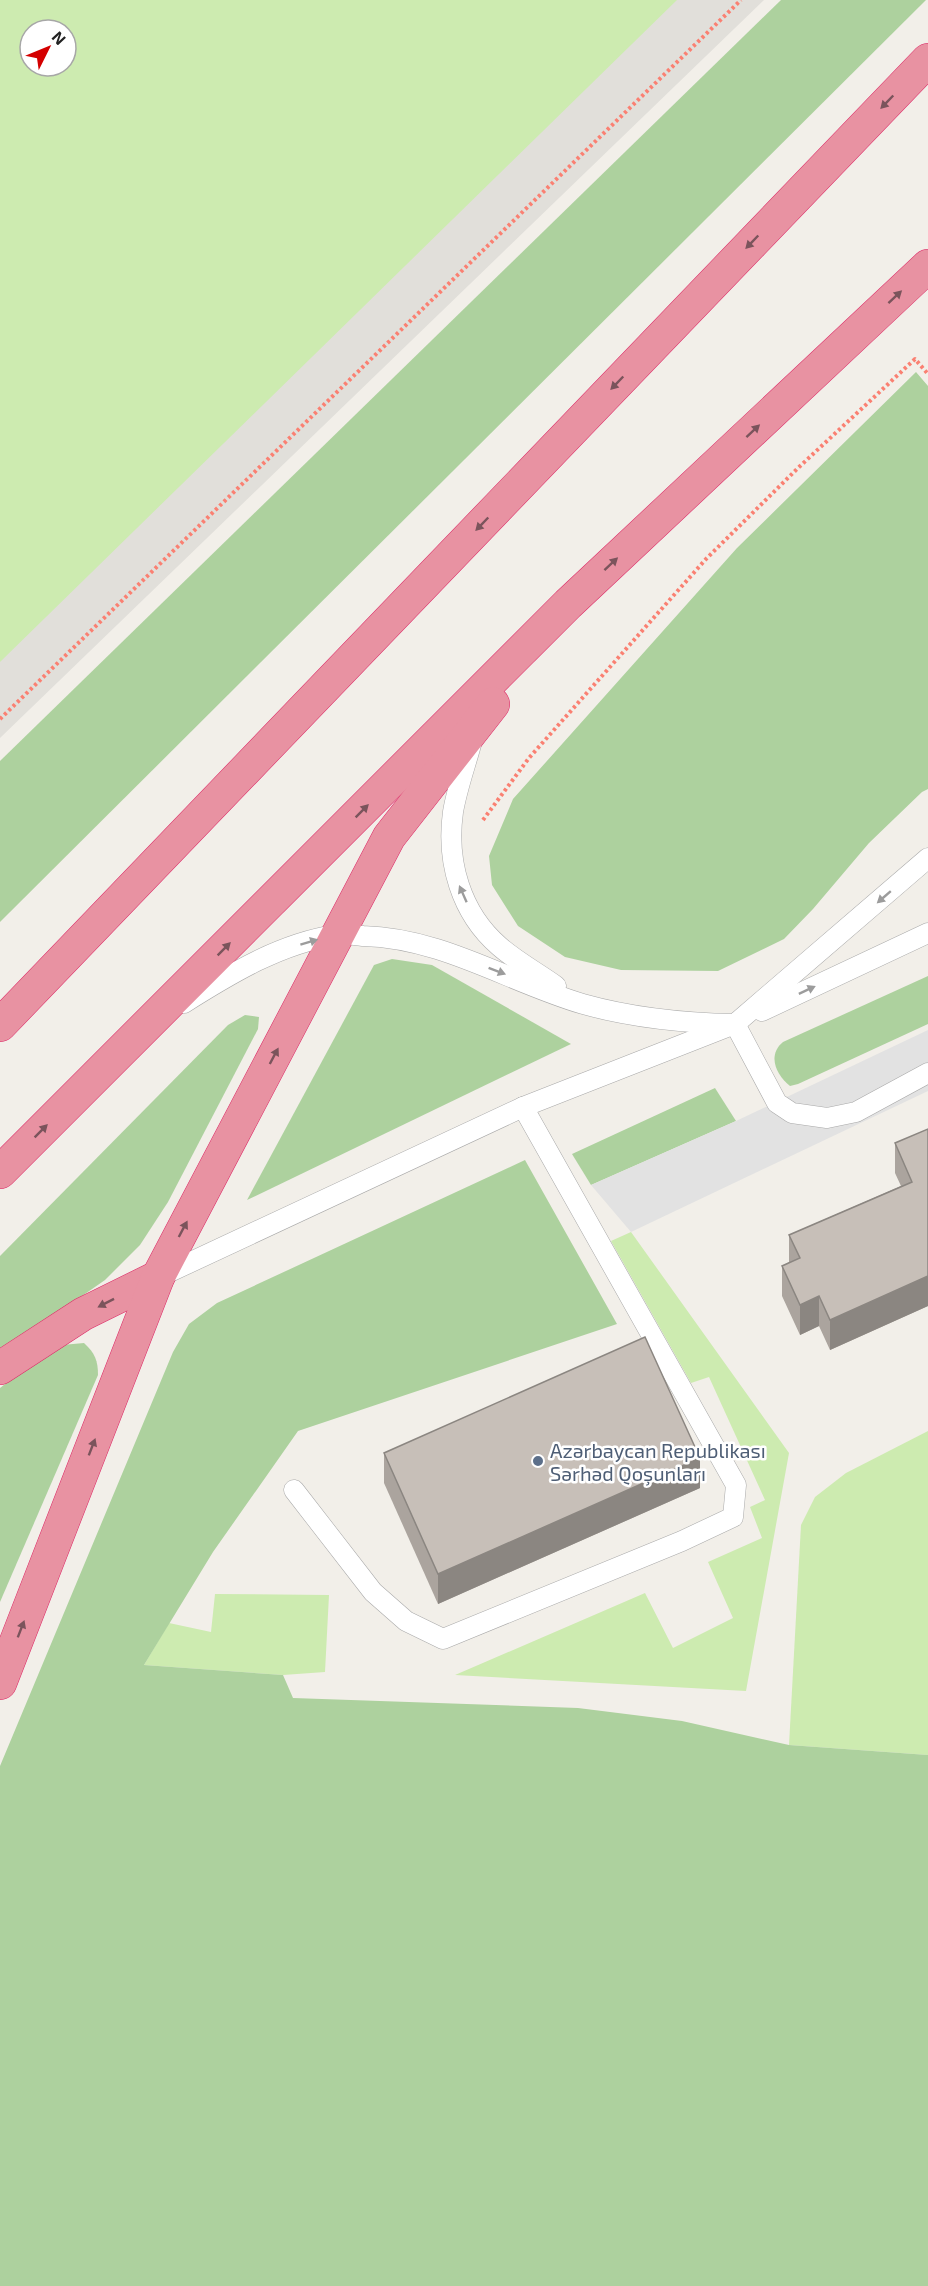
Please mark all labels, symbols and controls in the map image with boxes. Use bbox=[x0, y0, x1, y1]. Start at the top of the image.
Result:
north arrow bbox=[18, 18, 78, 78]
text: N bbox=[48, 27, 70, 48]
one-way arrow bbox=[881, 94, 895, 108]
one-way arrow bbox=[746, 235, 760, 249]
one-way arrow bbox=[887, 291, 901, 305]
one-way arrow bbox=[611, 376, 625, 390]
one-way arrow bbox=[745, 424, 760, 438]
one-way arrow bbox=[475, 516, 489, 531]
one-way arrow bbox=[603, 558, 617, 572]
one-way arrow bbox=[354, 804, 368, 818]
one-way arrow bbox=[458, 886, 467, 903]
one-way arrow bbox=[877, 890, 892, 903]
one-way arrow bbox=[300, 937, 318, 946]
one-way arrow bbox=[216, 942, 230, 956]
one-way arrow bbox=[488, 967, 506, 976]
one-way arrow bbox=[798, 985, 815, 994]
one-way arrow bbox=[269, 1047, 279, 1064]
one-way arrow bbox=[34, 1124, 49, 1138]
one-way arrow bbox=[178, 1220, 188, 1237]
one-way arrow bbox=[97, 1298, 114, 1308]
one-way arrow bbox=[88, 1438, 97, 1456]
place label: Azərbaycan Republikası Sərhəd Qoşunları bbox=[550, 1438, 766, 1486]
marker: Azərbaycan Republikası Sərhəd Qoşunları bbox=[531, 1454, 545, 1468]
one-way arrow bbox=[16, 1619, 26, 1637]

